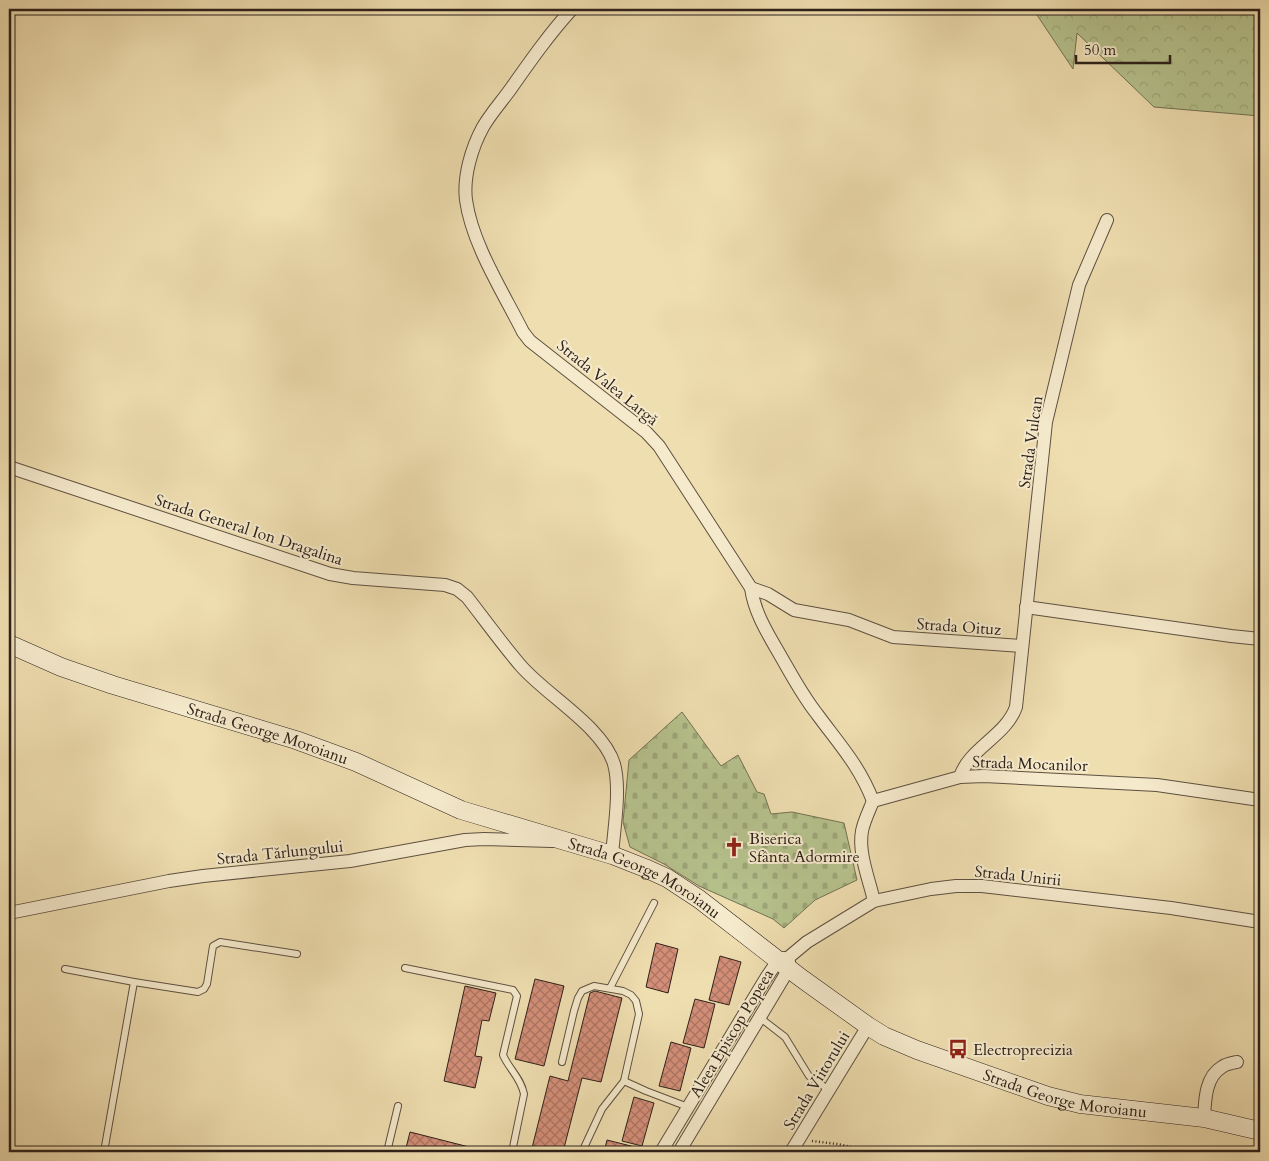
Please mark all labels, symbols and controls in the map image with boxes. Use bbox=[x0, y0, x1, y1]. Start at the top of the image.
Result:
scale bar bbox=[1076, 32, 1170, 64]
text: 50 m bbox=[1084, 40, 1116, 60]
street label: Strada Valea Largă bbox=[552, 335, 663, 431]
street label: Strada Vulcan bbox=[1014, 394, 1048, 490]
street label: Strada General Ion Dragalina bbox=[152, 489, 346, 571]
street label: Strada Oituz bbox=[916, 613, 1002, 641]
street label: Strada George Moroianu bbox=[184, 698, 351, 770]
street label: Strada Mocanilor bbox=[972, 751, 1088, 777]
place label: Biserica Sfânta Adormire bbox=[749, 828, 860, 868]
street label: Strada George Moroianu bbox=[566, 833, 725, 924]
street label: Strada Tărlungului bbox=[216, 835, 345, 871]
church icon: Biserica Sfânta Adormire bbox=[723, 836, 745, 858]
street label: Strada Unirii bbox=[973, 861, 1063, 892]
street label: Aleea Episcop Popeea bbox=[685, 965, 779, 1102]
street label: Strada Viitorului bbox=[779, 1026, 855, 1134]
bus stop icon: Electroprecizia bbox=[947, 1038, 969, 1060]
place label: Electroprecizia bbox=[973, 1039, 1073, 1061]
street label: Strada George Moroianu bbox=[980, 1064, 1148, 1123]

